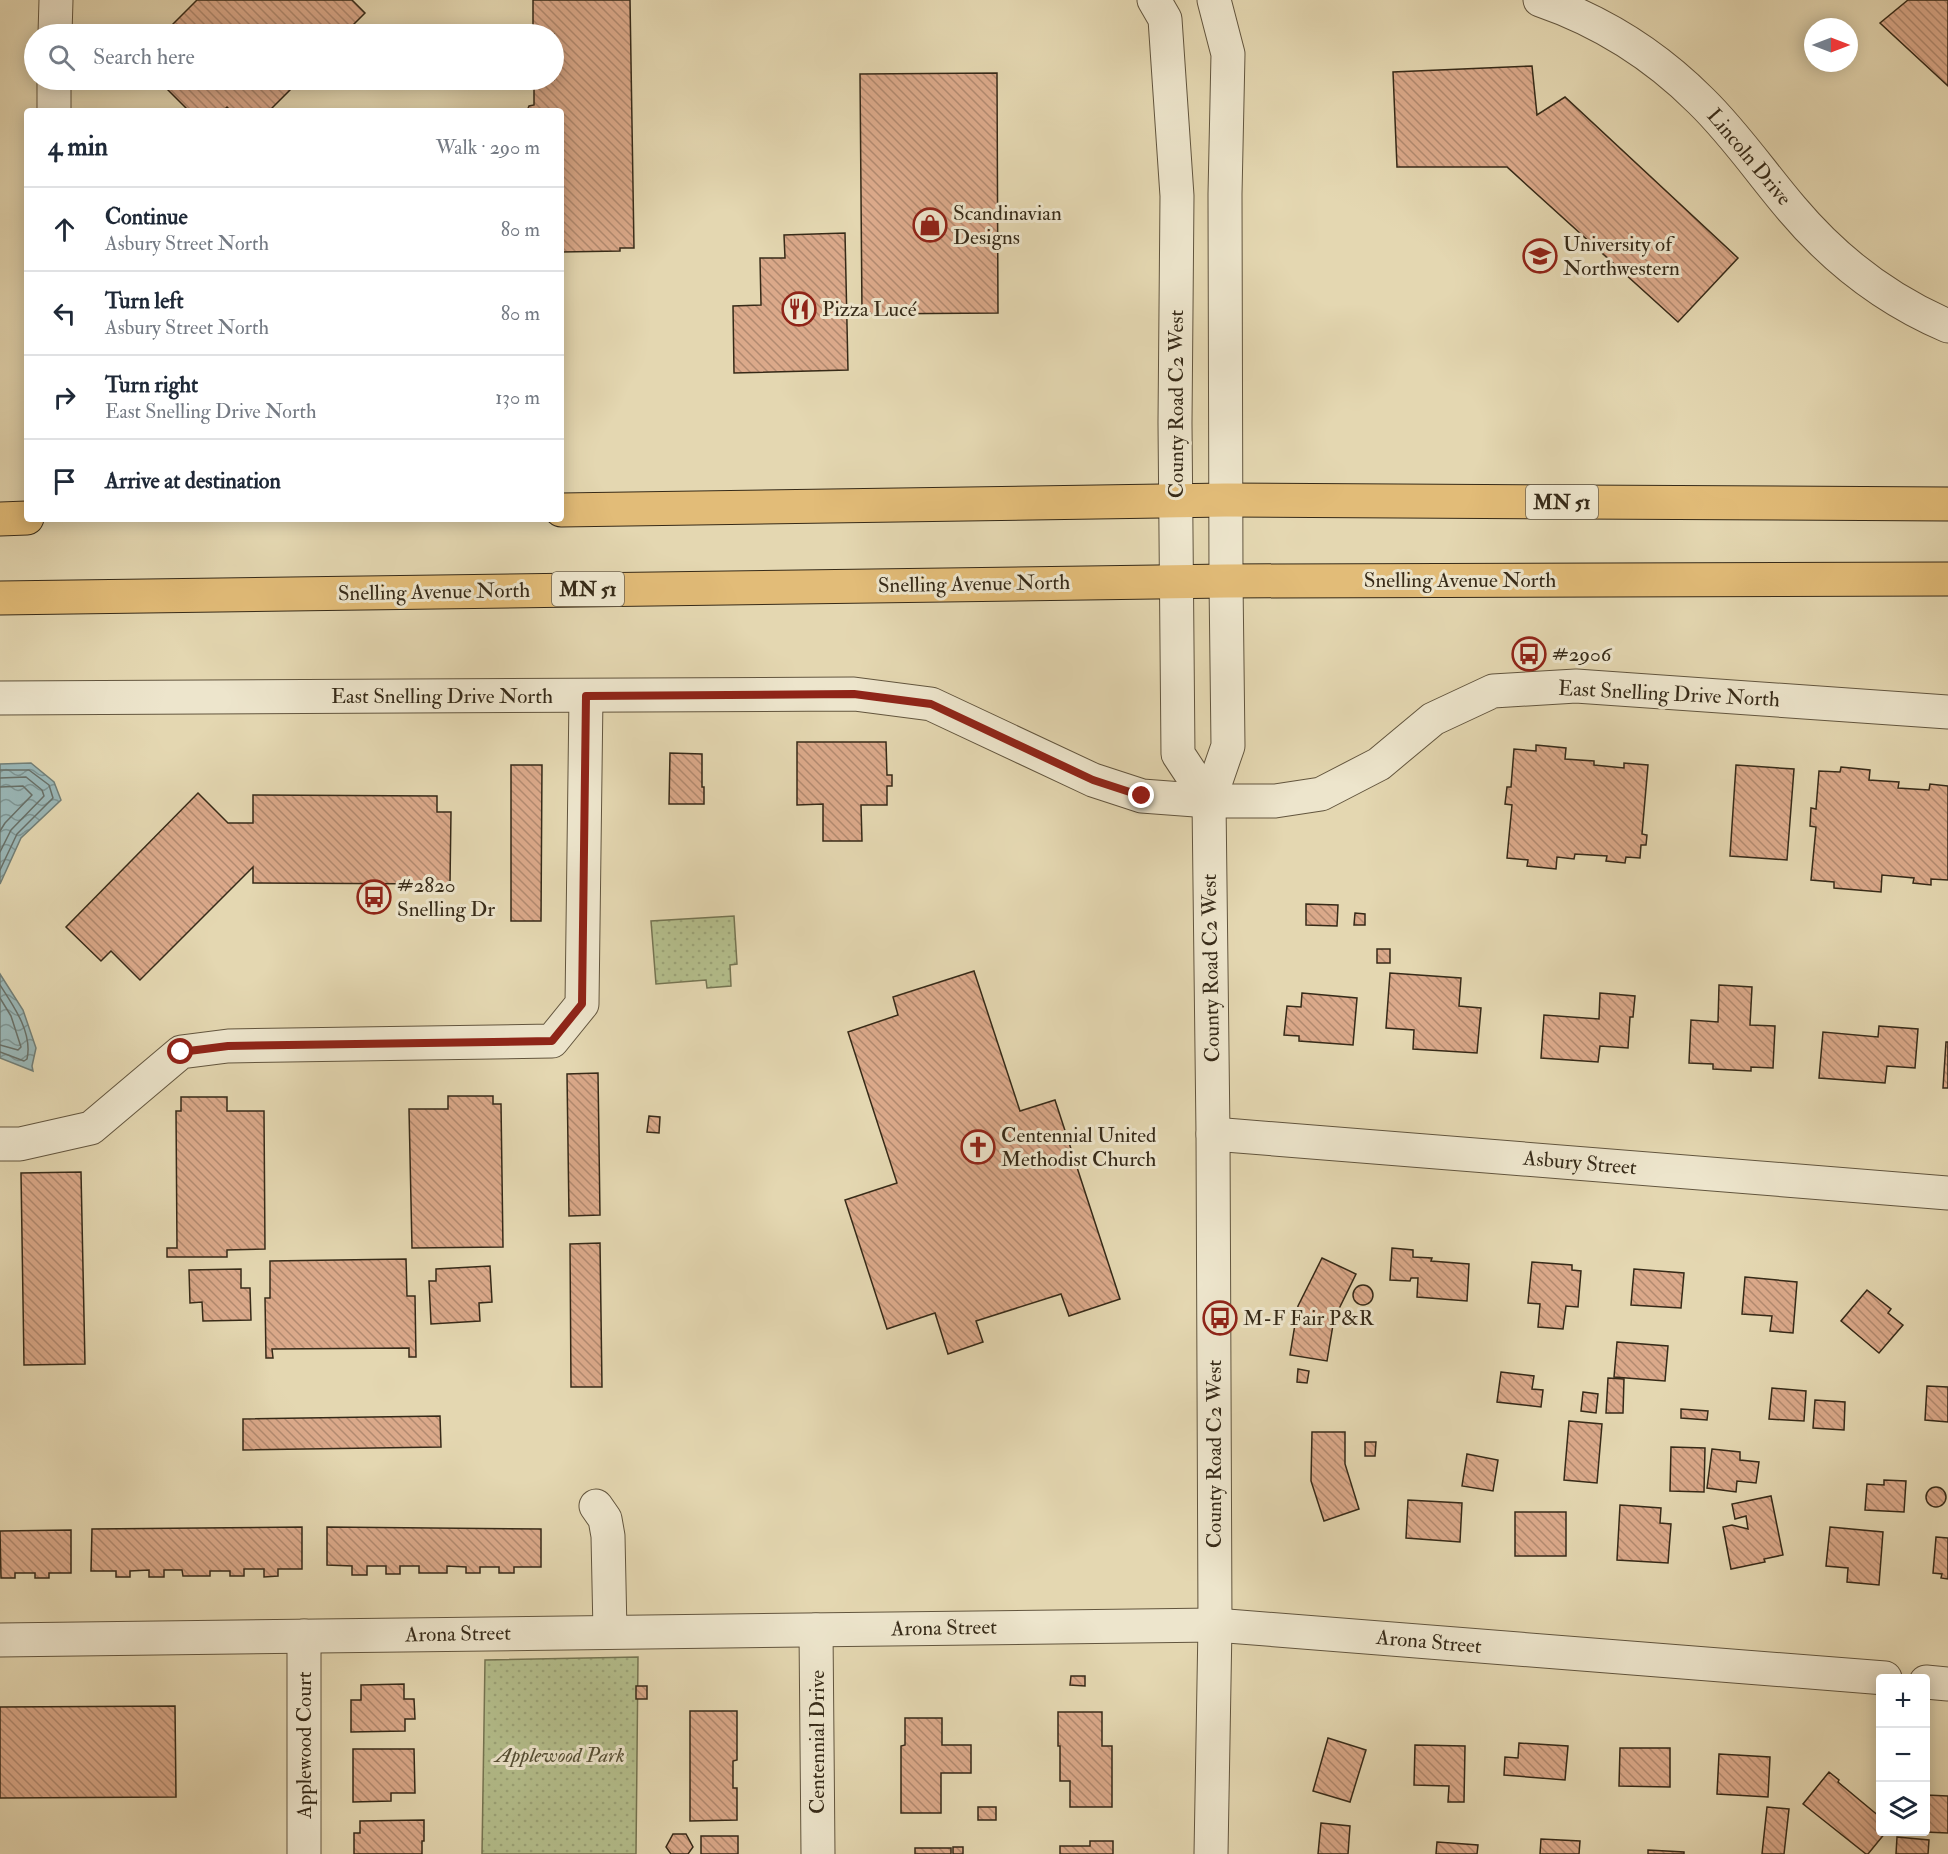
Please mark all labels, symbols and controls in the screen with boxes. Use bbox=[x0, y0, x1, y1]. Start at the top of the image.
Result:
north arrow bbox=[1804, 18, 1858, 72]
search box bbox=[24, 24, 564, 90]
icon: search bbox=[45, 41, 78, 74]
text: Search here bbox=[93, 43, 195, 71]
street label: Lincoln Drive bbox=[1701, 103, 1798, 211]
text: 4 min bbox=[48, 131, 108, 163]
text: Walk · 290 m bbox=[436, 135, 540, 160]
place label: Scandinavian Designs bbox=[953, 200, 1062, 251]
text: Continue bbox=[105, 203, 188, 231]
shop icon: Scandinavian Designs bbox=[912, 207, 948, 243]
icon: ahead bbox=[48, 213, 81, 246]
text: 80 m bbox=[501, 217, 540, 242]
text: Asbury Street North bbox=[105, 231, 269, 256]
place label: University of Northwestern bbox=[1563, 231, 1680, 282]
school or university icon: University of Northwestern bbox=[1522, 238, 1558, 274]
text: Turn left bbox=[105, 287, 184, 315]
restaurant icon: Pizza Lucé bbox=[781, 291, 817, 327]
place label: Pizza Lucé bbox=[822, 296, 917, 323]
icon: left bbox=[48, 297, 81, 330]
text: 80 m bbox=[501, 301, 540, 326]
street label: County Road C2 West bbox=[1163, 310, 1190, 498]
text: Asbury Street North bbox=[105, 315, 269, 340]
text: Turn right bbox=[105, 371, 198, 399]
icon: right bbox=[48, 381, 81, 414]
text: 130 m bbox=[495, 385, 540, 410]
text: East Snelling Drive North bbox=[105, 399, 316, 424]
icon: arrive bbox=[48, 465, 81, 498]
text: Arrive at destination bbox=[105, 467, 281, 495]
road number: MN 51 bbox=[1526, 485, 1598, 519]
street label: Snelling Avenue North bbox=[1364, 567, 1556, 594]
street label: Snelling Avenue North bbox=[878, 569, 1070, 599]
road number: MN 51 bbox=[552, 572, 624, 606]
street label: Snelling Avenue North bbox=[338, 577, 530, 607]
bus stop icon: #2906 bbox=[1511, 636, 1547, 672]
place label: #2906 bbox=[1552, 641, 1613, 668]
street label: East Snelling Drive North bbox=[1557, 675, 1781, 713]
street label: East Snelling Drive North bbox=[331, 683, 553, 710]
route end bbox=[1128, 782, 1154, 808]
place label: #2820 Snelling Dr bbox=[397, 872, 495, 923]
street label: County Road C2 West bbox=[1196, 873, 1226, 1063]
bus stop icon: #2820 Snelling Dr bbox=[356, 879, 392, 915]
route start bbox=[167, 1038, 193, 1064]
place label: Centennial United Methodist Church bbox=[1001, 1122, 1157, 1173]
church icon: Centennial United Methodist Church bbox=[960, 1129, 996, 1165]
street label: Asbury Street bbox=[1521, 1145, 1638, 1181]
bus stop icon: M-F Fair P&R bbox=[1202, 1300, 1238, 1336]
place label: M-F Fair P&R bbox=[1243, 1305, 1375, 1332]
street label: County Road C2 West bbox=[1201, 1360, 1228, 1548]
street label: Arona Street bbox=[890, 1614, 997, 1642]
street label: Arona Street bbox=[404, 1620, 511, 1648]
street label: Arona Street bbox=[1374, 1624, 1483, 1660]
street label: Centennial Drive bbox=[804, 1670, 831, 1814]
street label: Applewood Court bbox=[291, 1671, 318, 1820]
map controls bbox=[1876, 1674, 1930, 1836]
button: + bbox=[1876, 1674, 1930, 1728]
button: − bbox=[1876, 1728, 1930, 1782]
park label: Applewood Park bbox=[493, 1742, 625, 1769]
button: layers bbox=[1876, 1782, 1930, 1836]

